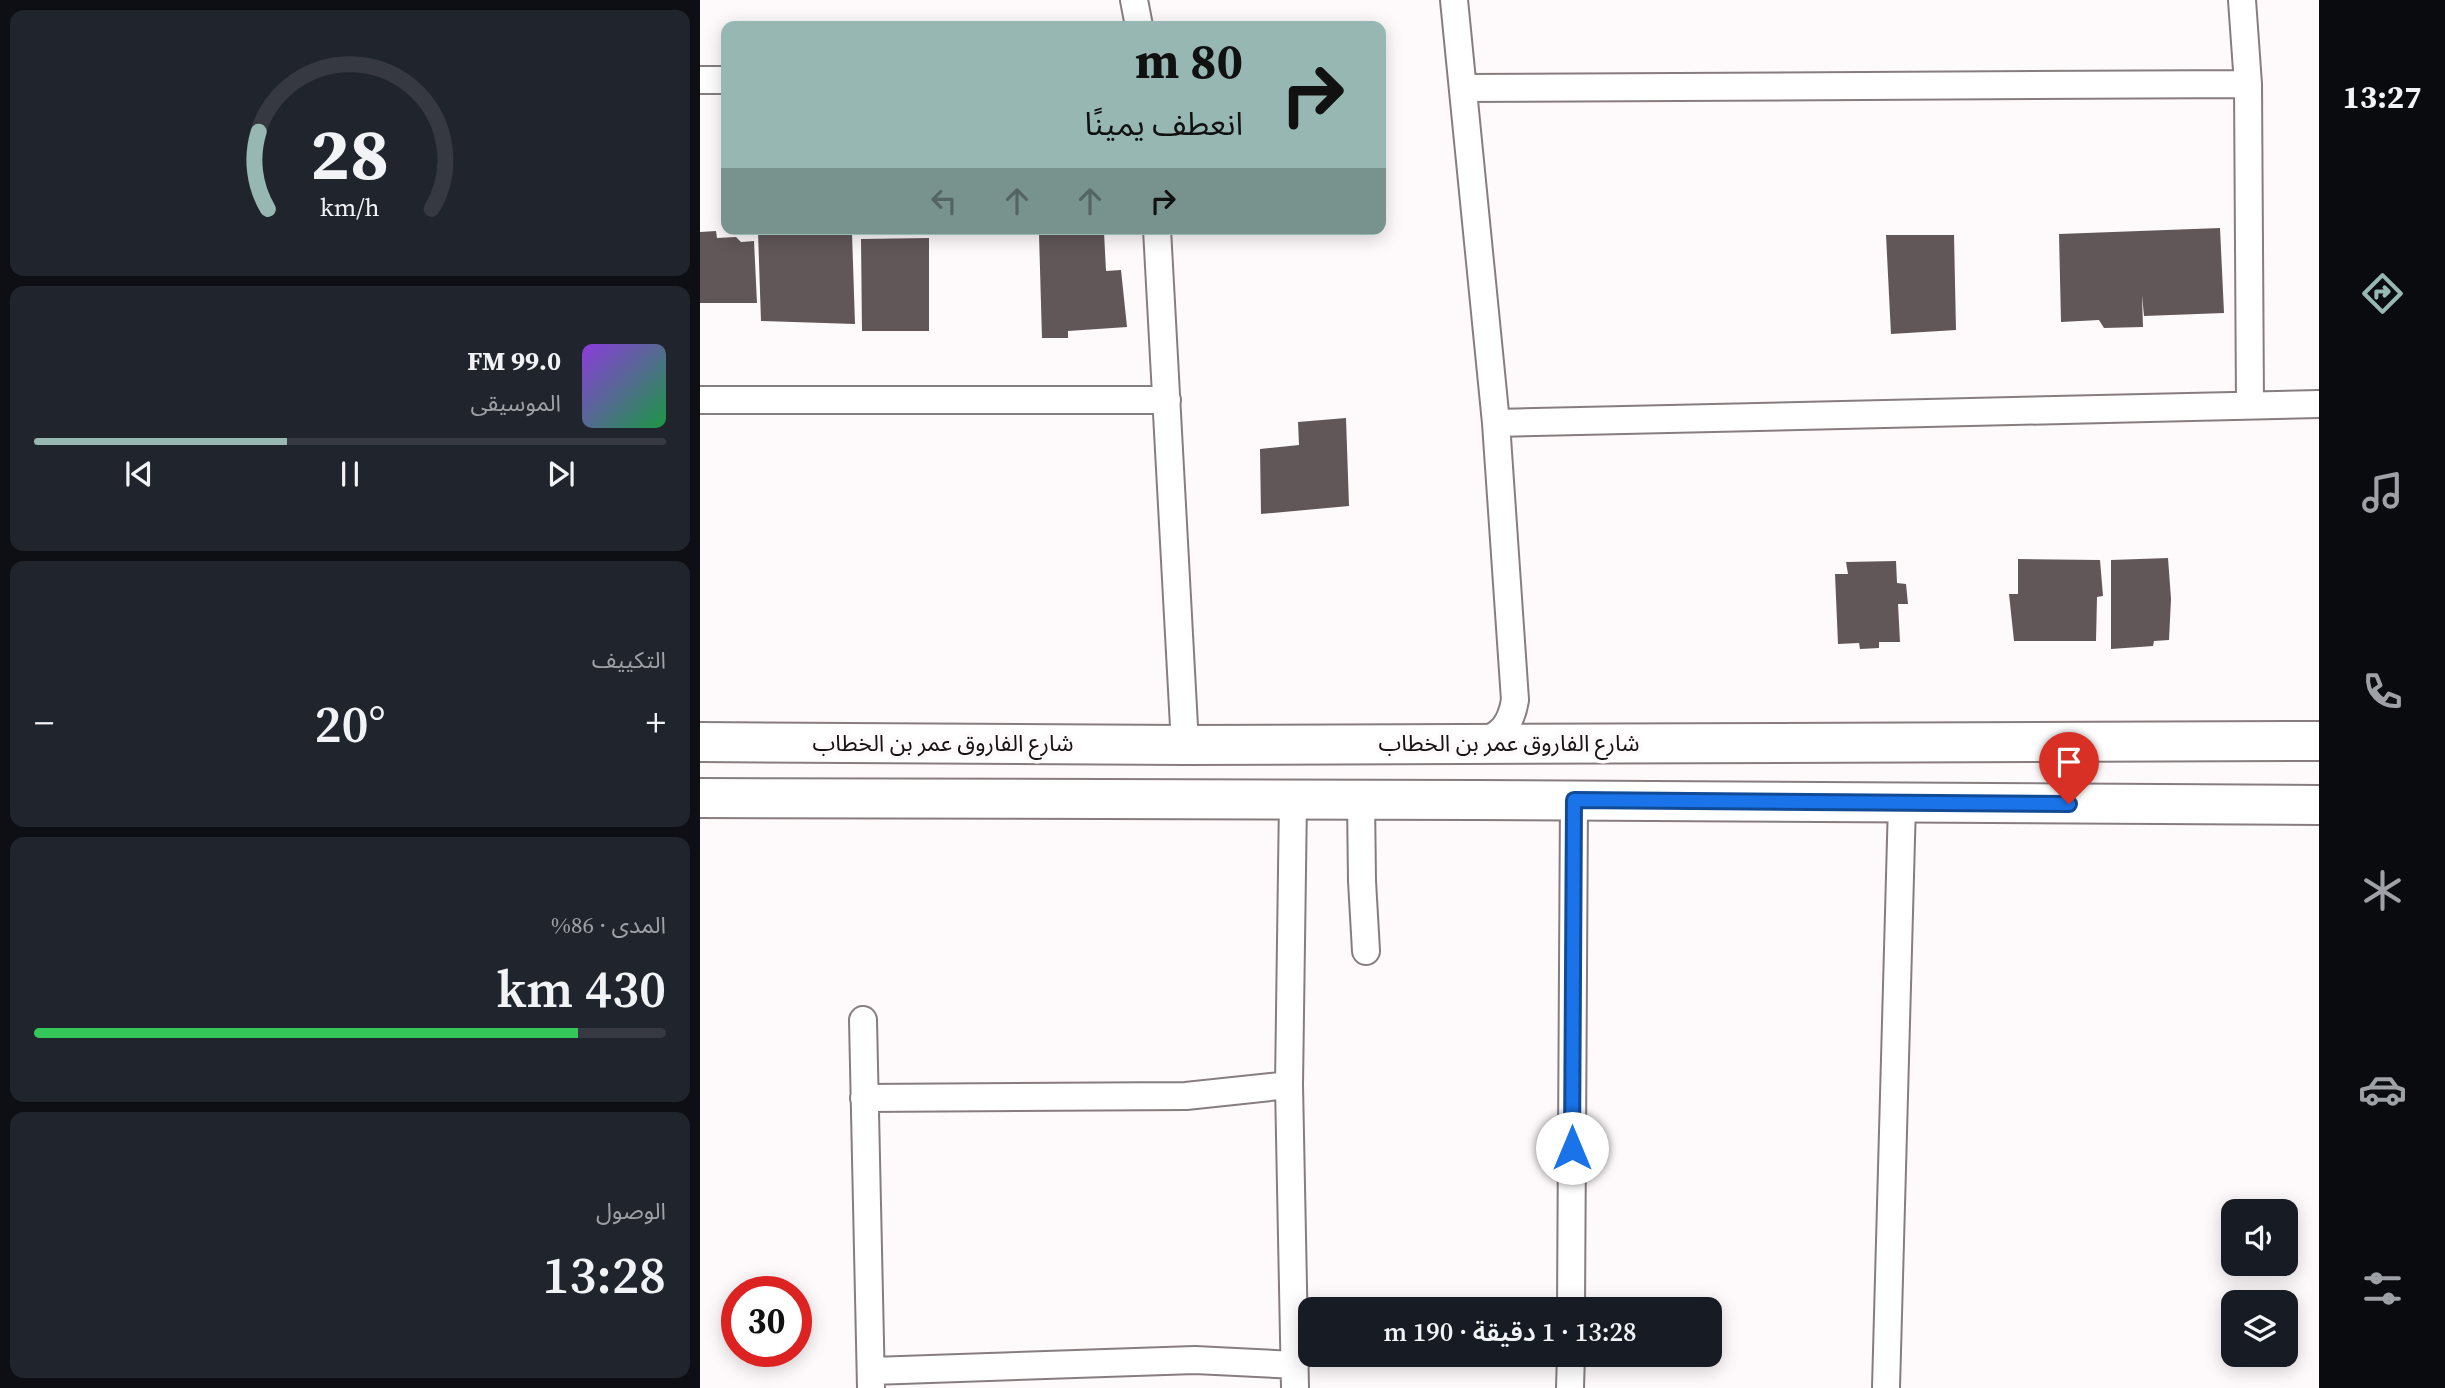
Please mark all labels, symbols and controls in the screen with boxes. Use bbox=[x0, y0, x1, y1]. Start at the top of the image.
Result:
text: 80 m bbox=[1135, 27, 1243, 94]
icon: right bbox=[1267, 49, 1358, 140]
text: 13:27 bbox=[2343, 75, 2422, 119]
text: انعطف يمينًا bbox=[1085, 102, 1243, 146]
text: 28 bbox=[311, 104, 389, 203]
icon: left bbox=[925, 182, 963, 220]
icon: ahead bbox=[998, 182, 1036, 220]
icon: ahead bbox=[1071, 182, 1109, 220]
icon: right bbox=[1144, 182, 1182, 220]
text: km/h bbox=[320, 190, 380, 224]
icon: directions bbox=[2358, 269, 2407, 318]
text: 99.0 FM bbox=[467, 343, 561, 379]
text: الموسيقى bbox=[470, 387, 561, 419]
icon: previous bbox=[120, 455, 158, 493]
icon: pause bbox=[331, 455, 369, 493]
icon: next bbox=[542, 455, 580, 493]
icon: music bbox=[2358, 468, 2407, 517]
text: التكييف bbox=[592, 644, 666, 676]
icon: phone bbox=[2358, 667, 2407, 716]
text: 20° bbox=[314, 688, 386, 759]
text: − bbox=[34, 697, 54, 749]
text: + bbox=[646, 697, 666, 749]
street label: شارع الفاروق عمر بن الخطاب bbox=[812, 727, 1074, 760]
street label: شارع الفاروق عمر بن الخطاب bbox=[1378, 727, 1640, 760]
pin bbox=[2039, 732, 2099, 804]
icon: arrive bbox=[2050, 743, 2088, 781]
icon: climate bbox=[2358, 866, 2407, 915]
text: المدى · 86% bbox=[551, 909, 666, 941]
text: 430 km bbox=[497, 953, 666, 1024]
icon: car bbox=[2358, 1065, 2407, 1114]
position arrow bbox=[1535, 1111, 1609, 1185]
text: الوصول bbox=[596, 1195, 666, 1227]
map controls bbox=[2221, 1199, 2298, 1367]
button: sound bbox=[2221, 1199, 2298, 1276]
text: 13:28 bbox=[542, 1239, 666, 1310]
icon: filters bbox=[2358, 1264, 2407, 1313]
speed limit sign: 30 bbox=[721, 1276, 812, 1367]
button: layers bbox=[2221, 1290, 2298, 1367]
text: 13:28 · 1 دقيقة · 190 m bbox=[1383, 1314, 1637, 1350]

